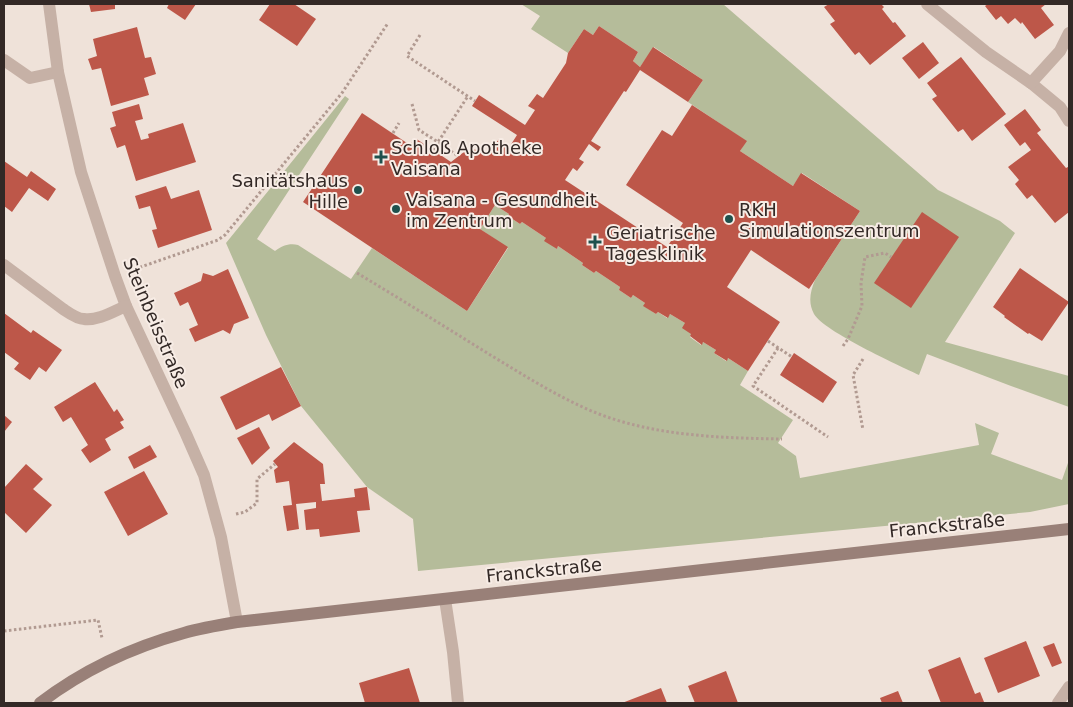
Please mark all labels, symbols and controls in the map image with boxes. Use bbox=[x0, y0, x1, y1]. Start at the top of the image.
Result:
place label: Schloß Apotheke Vaisana bbox=[391, 137, 542, 179]
marker: Schloß Apotheke Vaisana bbox=[375, 151, 387, 163]
place label: Sanitätshaus Hille bbox=[231, 170, 348, 212]
marker: Sanitätshaus Hille bbox=[352, 184, 364, 196]
place label: Vaisana - Gesundheit im Zentrum bbox=[406, 189, 597, 231]
place label: RKH Simulationszentrum bbox=[739, 199, 920, 241]
marker: Vaisana - Gesundheit im Zentrum bbox=[390, 203, 402, 215]
marker: RKH Simulationszentrum bbox=[723, 213, 735, 225]
place label: Geriatrische Tagesklinik bbox=[605, 222, 716, 264]
marker: Geriatrische Tagesklinik bbox=[588, 235, 602, 249]
street label: Steinbeisstraße bbox=[119, 254, 193, 392]
street label: Franckstraße bbox=[888, 508, 1006, 542]
street label: Franckstraße bbox=[485, 553, 603, 587]

